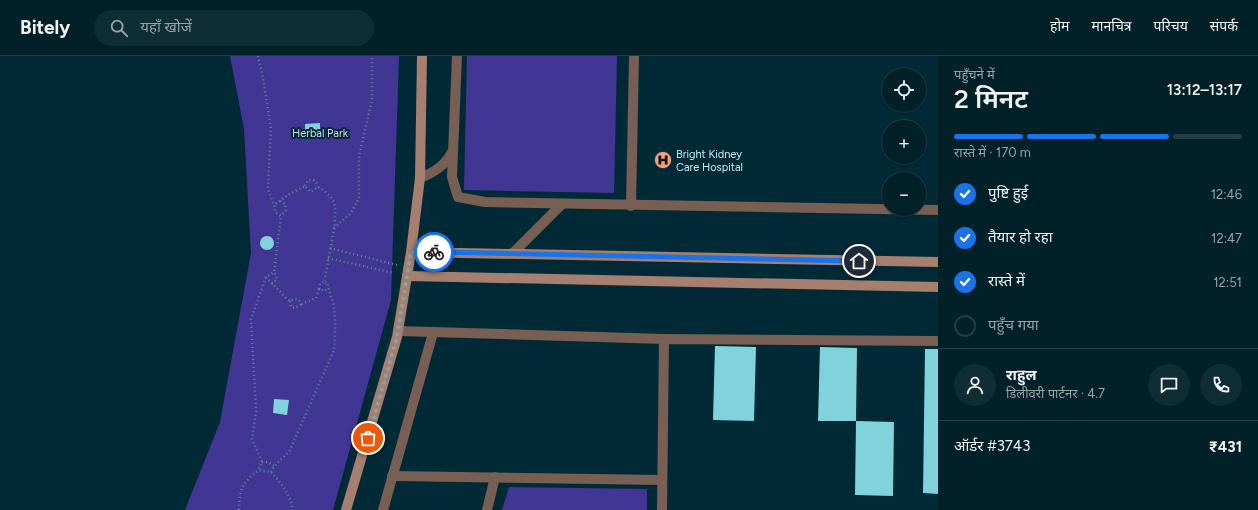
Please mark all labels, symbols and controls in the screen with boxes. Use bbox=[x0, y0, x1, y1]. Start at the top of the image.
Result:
search box bbox=[94, 10, 374, 46]
text: Bitely bbox=[20, 16, 70, 39]
icon: search bbox=[108, 17, 130, 39]
text: यहाँ खोजें bbox=[140, 18, 192, 36]
text: होम bbox=[1050, 18, 1069, 35]
text: मानचित्र bbox=[1091, 18, 1132, 35]
text: परिचय bbox=[1154, 18, 1188, 35]
text: संपर्क bbox=[1210, 18, 1238, 35]
text: पहुँचने में bbox=[954, 67, 995, 82]
map controls bbox=[882, 68, 926, 216]
button: locate bbox=[882, 68, 926, 112]
text: 13:12–13:17 bbox=[1167, 81, 1242, 99]
text: 2 मिनट bbox=[954, 83, 1028, 115]
button: + bbox=[882, 120, 926, 164]
park label: Herbal Park bbox=[292, 127, 349, 140]
text: रास्ते में · 170 m bbox=[954, 145, 1031, 160]
place label: Bright Kidney Care Hospital bbox=[676, 148, 743, 174]
hospital icon: Bright Kidney Care Hospital bbox=[653, 150, 673, 170]
button: − bbox=[882, 172, 926, 216]
icon: check bbox=[954, 183, 976, 205]
text: पुष्टि हुई bbox=[988, 184, 1028, 202]
text: 12:46 bbox=[1211, 187, 1242, 202]
icon: check bbox=[954, 227, 976, 249]
text: तैयार हो रहा bbox=[988, 228, 1053, 246]
text: 12:47 bbox=[1211, 231, 1242, 246]
courier bbox=[414, 232, 454, 272]
icon: bike bbox=[423, 241, 445, 263]
pin bbox=[842, 244, 876, 278]
icon: home bbox=[848, 250, 870, 272]
icon: check bbox=[954, 271, 976, 293]
text: रास्ते में bbox=[988, 272, 1025, 290]
text: 12:51 bbox=[1213, 275, 1242, 290]
text: पहुँच गया bbox=[988, 316, 1039, 334]
button: person bbox=[954, 364, 996, 406]
button: chat bbox=[1148, 364, 1190, 406]
button: phone bbox=[1200, 364, 1242, 406]
text: राहुल bbox=[1006, 366, 1037, 384]
text: डिलीवरी पार्टनर · 4.7 bbox=[1006, 386, 1105, 401]
pin bbox=[351, 421, 385, 455]
icon: bag bbox=[357, 427, 379, 449]
text: ऑर्डर #3743 bbox=[954, 437, 1030, 455]
text: ₹431 bbox=[1209, 438, 1242, 456]

